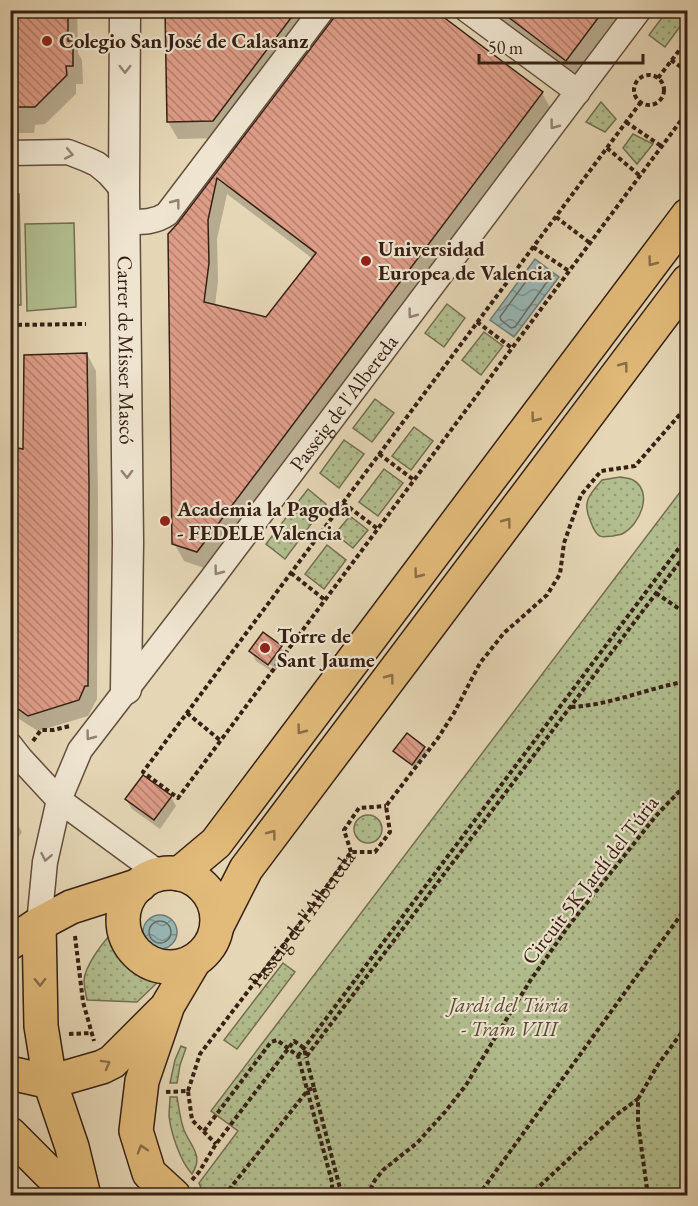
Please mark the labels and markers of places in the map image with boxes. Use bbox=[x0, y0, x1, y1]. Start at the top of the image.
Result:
place label: Colegio San José de Calasanz bbox=[59, 27, 308, 54]
marker: Colegio San José de Calasanz bbox=[40, 34, 54, 48]
place label: Universidad Europea de Valencia bbox=[378, 235, 553, 286]
marker: Universidad Europea de Valencia bbox=[359, 254, 373, 268]
place label: Academia la Pagoda - FEDELE Valencia bbox=[176, 495, 351, 546]
marker: Academia la Pagoda - FEDELE Valencia bbox=[158, 514, 172, 528]
place label: Torre de Sant Jaume bbox=[277, 622, 375, 673]
marker: Torre de Sant Jaume bbox=[258, 641, 272, 655]

